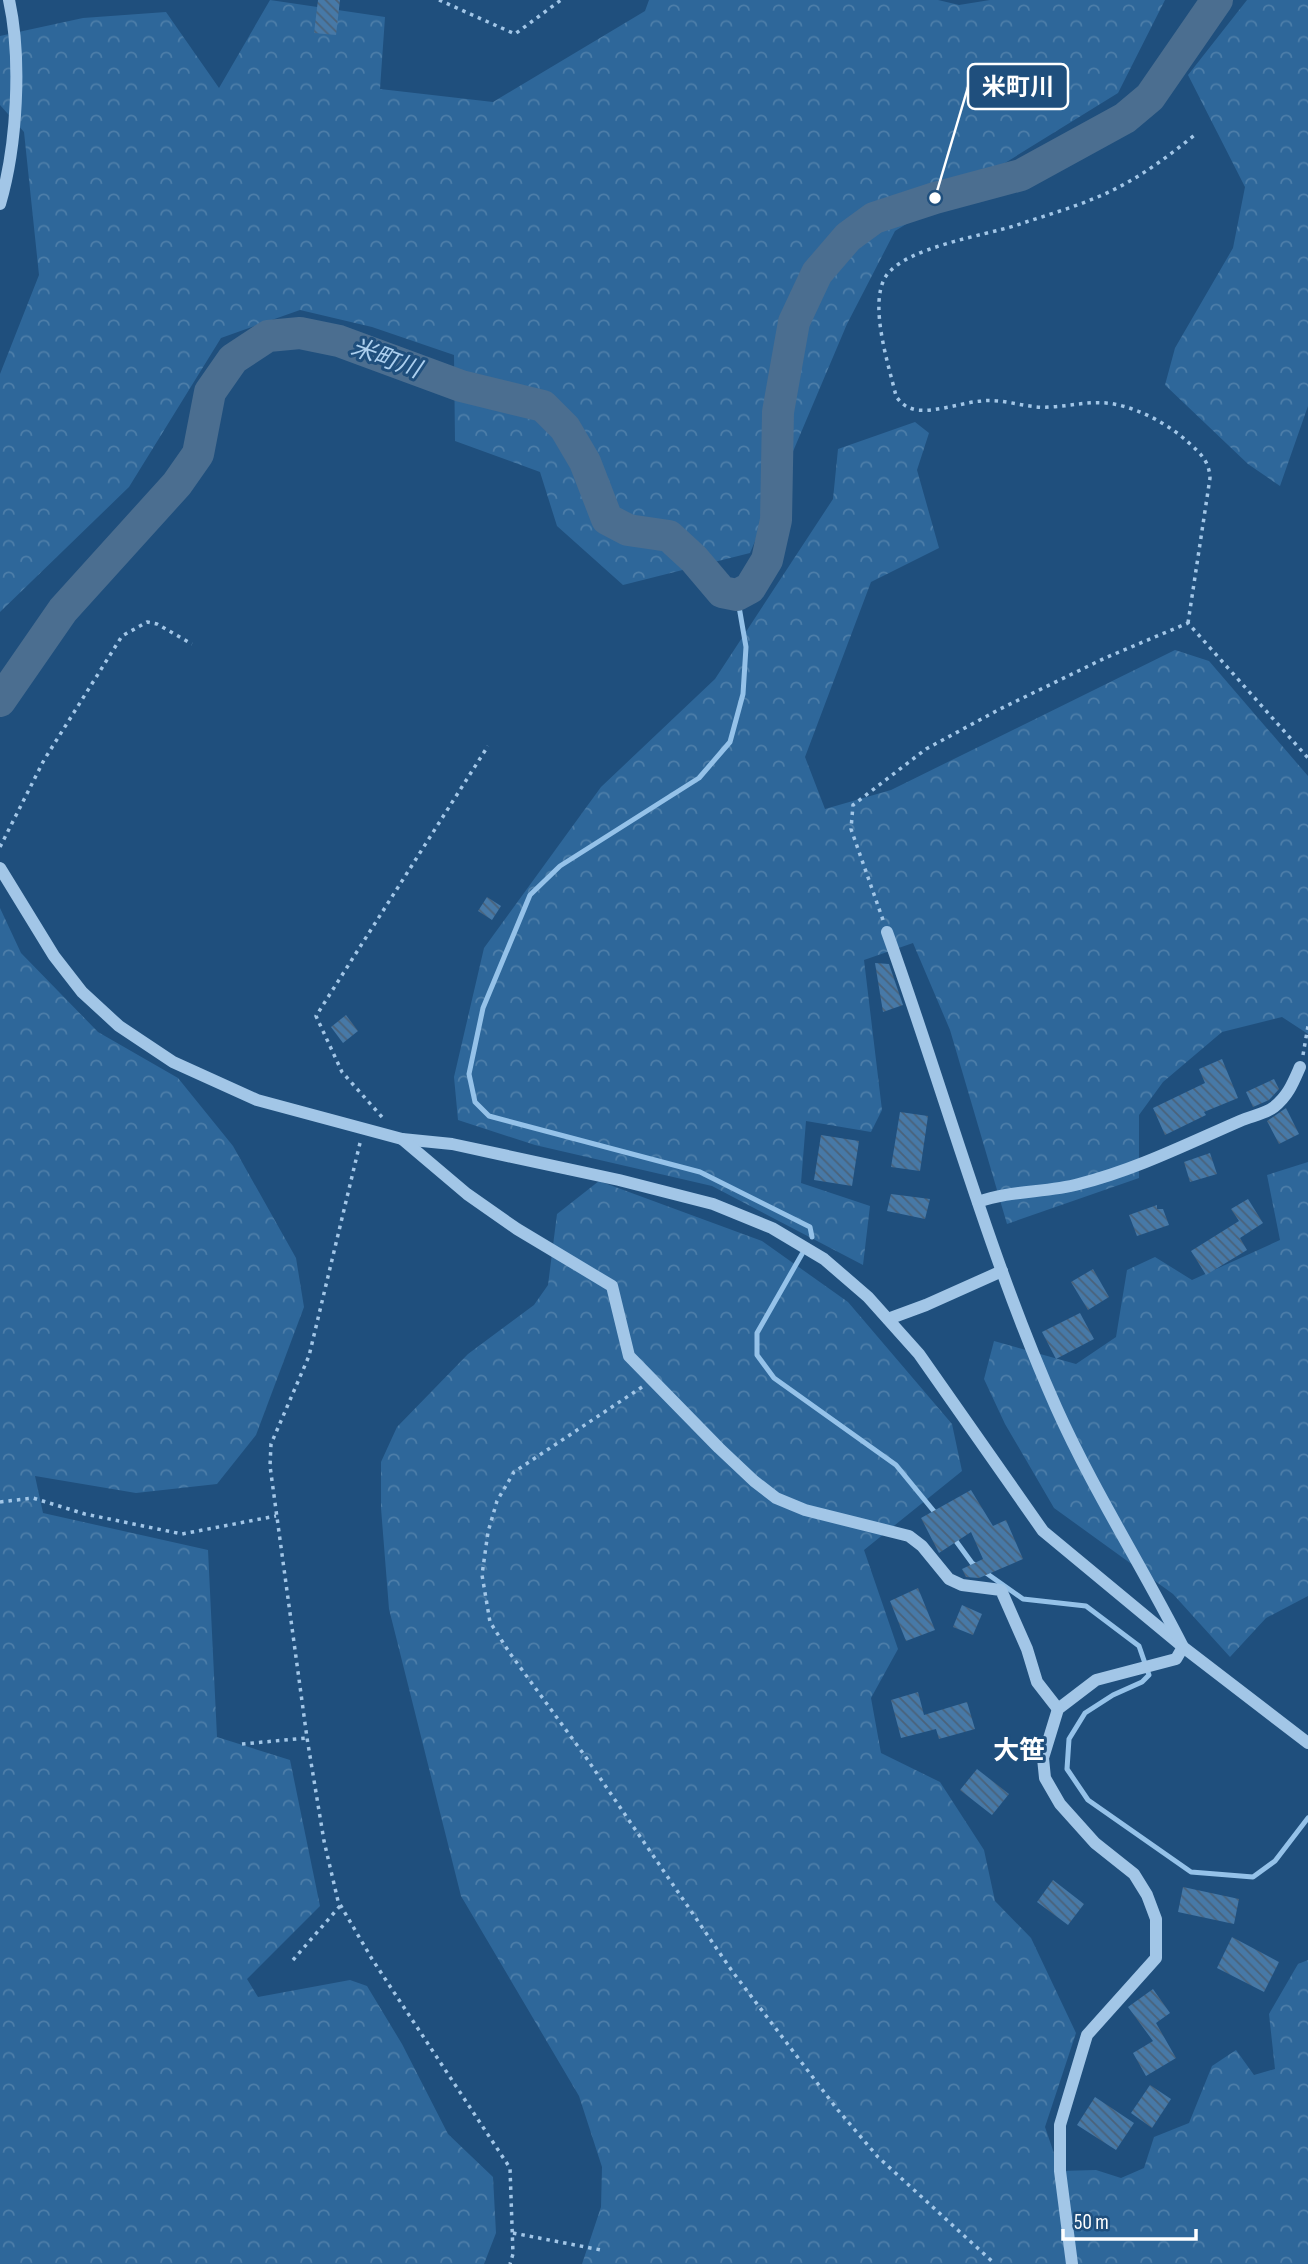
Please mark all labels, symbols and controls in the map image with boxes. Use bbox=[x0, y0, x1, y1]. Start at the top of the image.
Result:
callout: 米町川 bbox=[968, 64, 1068, 109]
text: 米町川 bbox=[982, 73, 1054, 102]
water label: 米町川 bbox=[347, 333, 427, 385]
district label: 大笹 bbox=[993, 1736, 1045, 1767]
scale bar bbox=[1063, 2198, 1196, 2242]
text: 50 m bbox=[1074, 2210, 1109, 2235]

